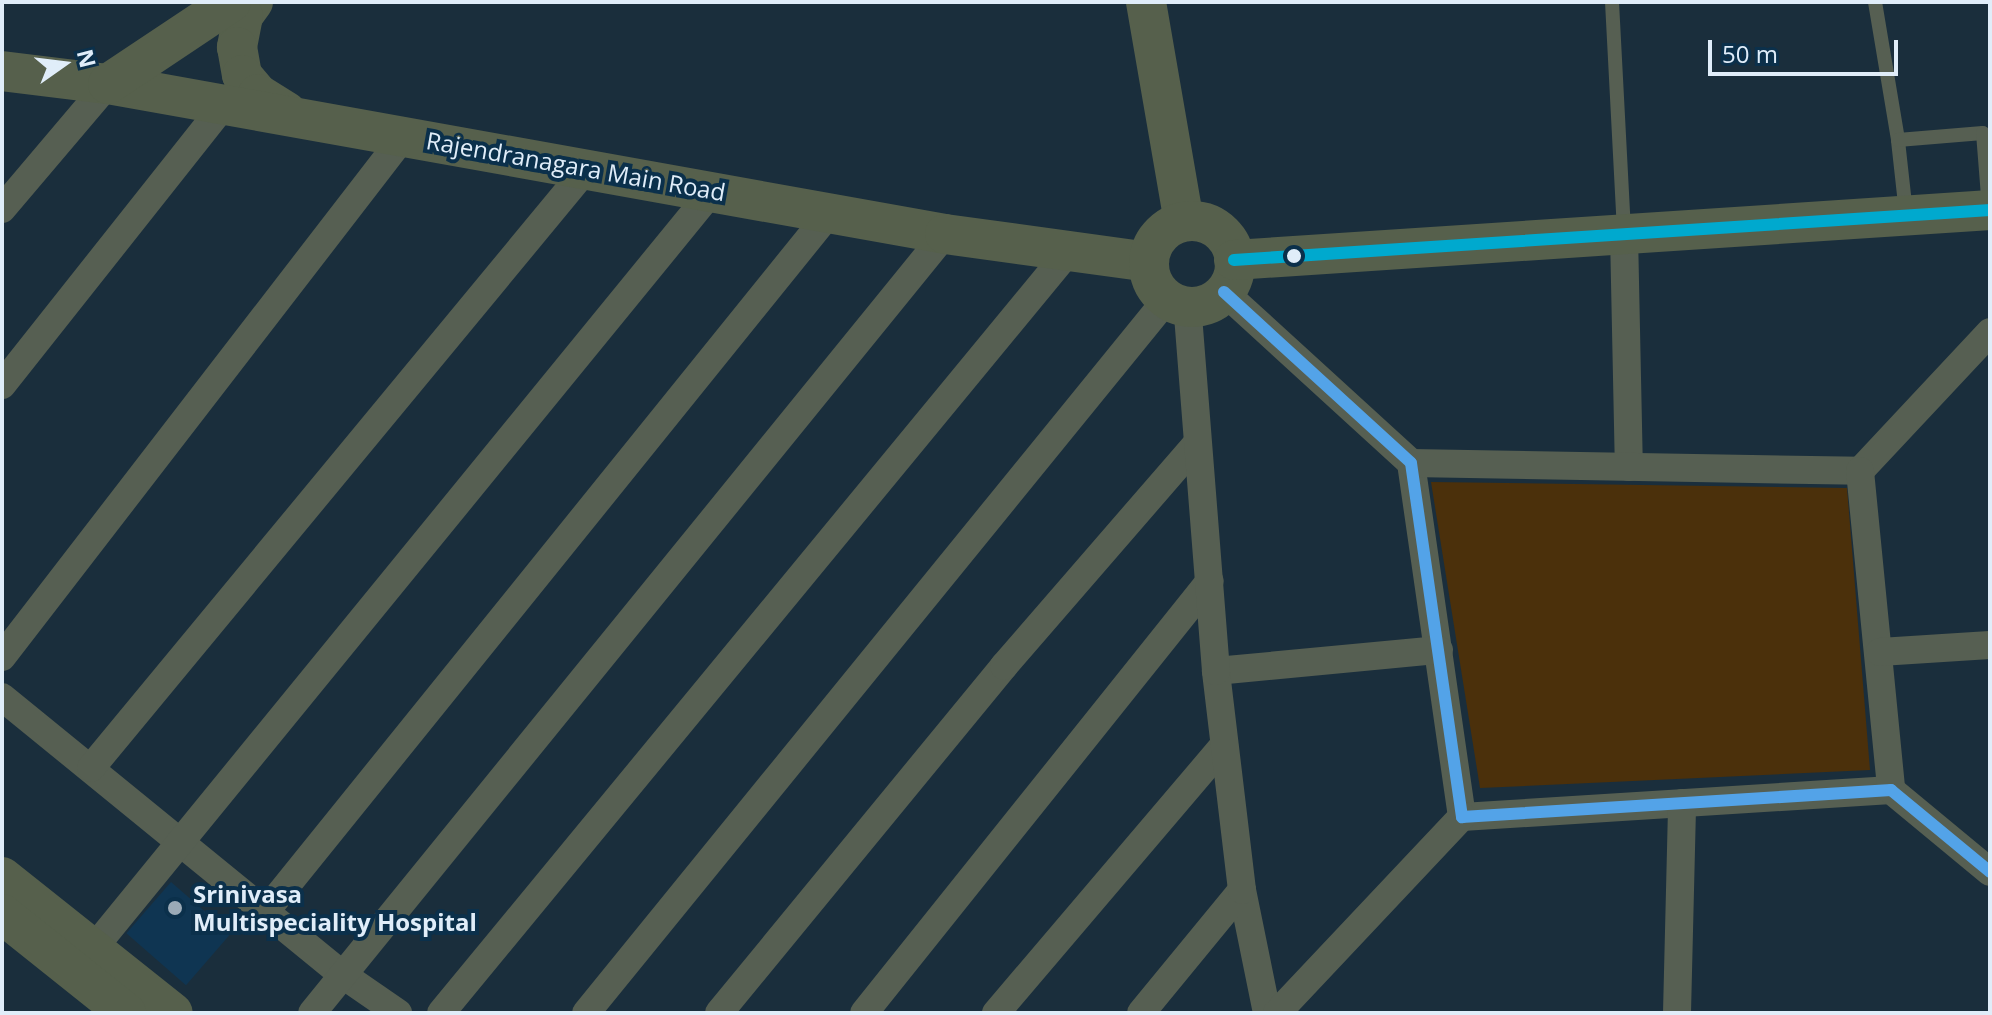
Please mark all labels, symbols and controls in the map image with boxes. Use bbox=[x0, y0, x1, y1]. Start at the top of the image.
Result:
north arrow bbox=[24, 24, 104, 104]
scale bar bbox=[1712, 24, 1902, 74]
text: 50 m bbox=[1722, 37, 1778, 70]
text: N bbox=[71, 46, 104, 70]
street label: Rajendranagara Main Road bbox=[424, 125, 728, 207]
unlabelled marker bbox=[1286, 248, 1302, 264]
place label: Srinivasa Multispeciality Hospital bbox=[193, 880, 477, 936]
marker: Srinivasa Multispeciality Hospital bbox=[164, 897, 186, 919]

